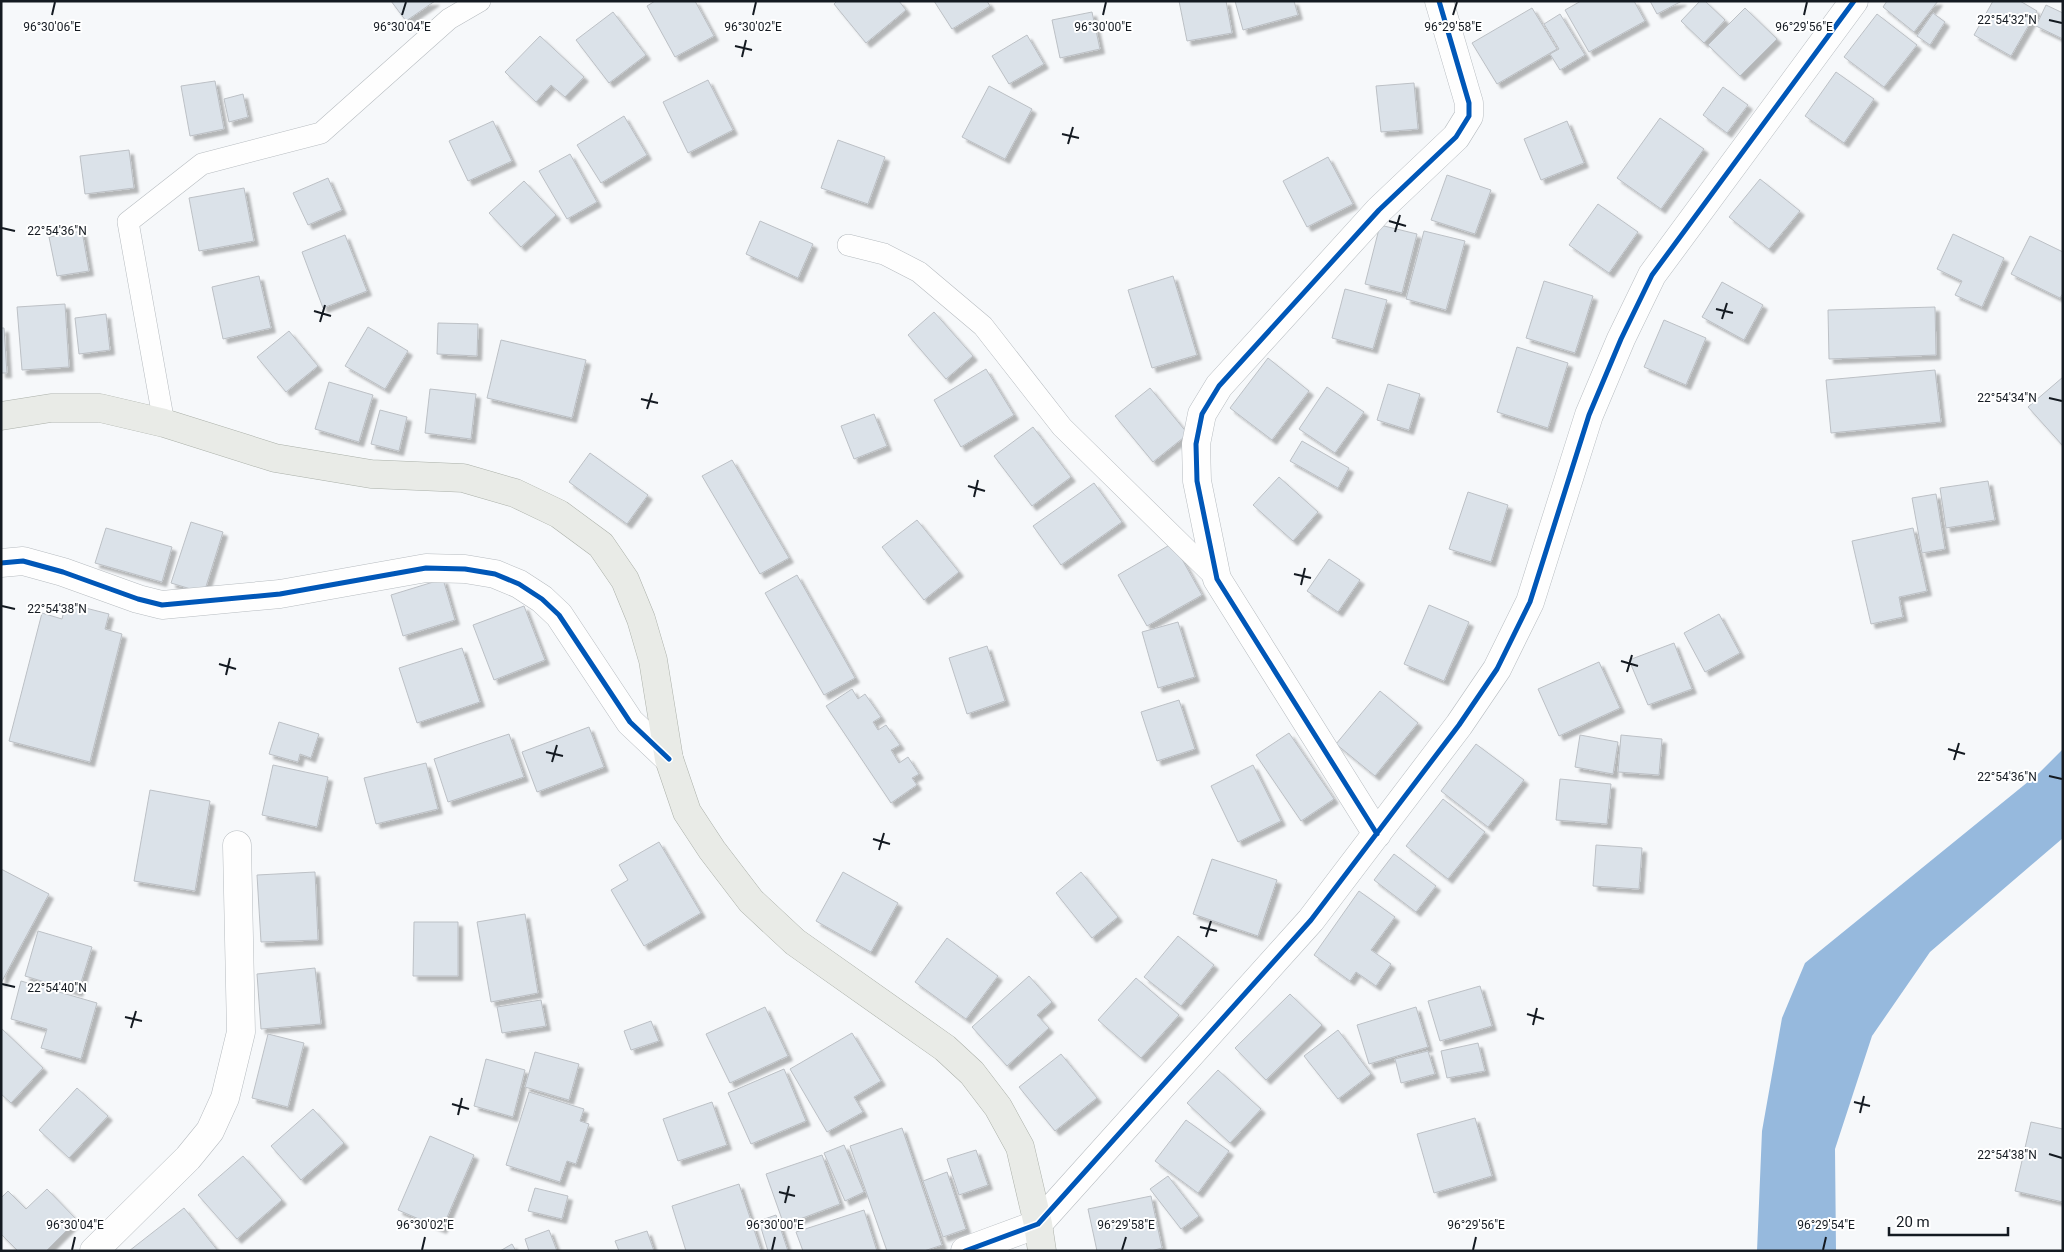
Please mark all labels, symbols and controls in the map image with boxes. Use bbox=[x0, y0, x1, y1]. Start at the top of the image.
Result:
text: 22°54'32"N bbox=[1977, 13, 2037, 27]
text: 96°30'06"E bbox=[23, 20, 81, 34]
text: 96°30'04"E bbox=[373, 20, 431, 34]
text: 96°30'02"E bbox=[724, 20, 782, 34]
text: 96°30'00"E bbox=[1074, 20, 1132, 34]
text: 96°29'58"E bbox=[1424, 20, 1482, 34]
text: 96°29'56"E bbox=[1775, 20, 1833, 34]
text: 22°54'36"N bbox=[27, 224, 87, 238]
text: 22°54'34"N bbox=[1977, 391, 2037, 405]
text: 22°54'38"N bbox=[27, 602, 87, 616]
text: 22°54'36"N bbox=[1977, 770, 2037, 784]
text: 22°54'40"N bbox=[27, 981, 87, 995]
text: 22°54'38"N bbox=[1977, 1148, 2037, 1162]
scale bar bbox=[1889, 1204, 2008, 1236]
text: 20 m bbox=[1896, 1213, 1930, 1231]
text: 96°30'04"E bbox=[46, 1218, 104, 1232]
text: 96°30'02"E bbox=[396, 1218, 454, 1232]
text: 96°30'00"E bbox=[746, 1218, 804, 1232]
text: 96°29'58"E bbox=[1097, 1218, 1155, 1232]
text: 96°29'56"E bbox=[1447, 1218, 1505, 1232]
text: 96°29'54"E bbox=[1797, 1218, 1855, 1232]

